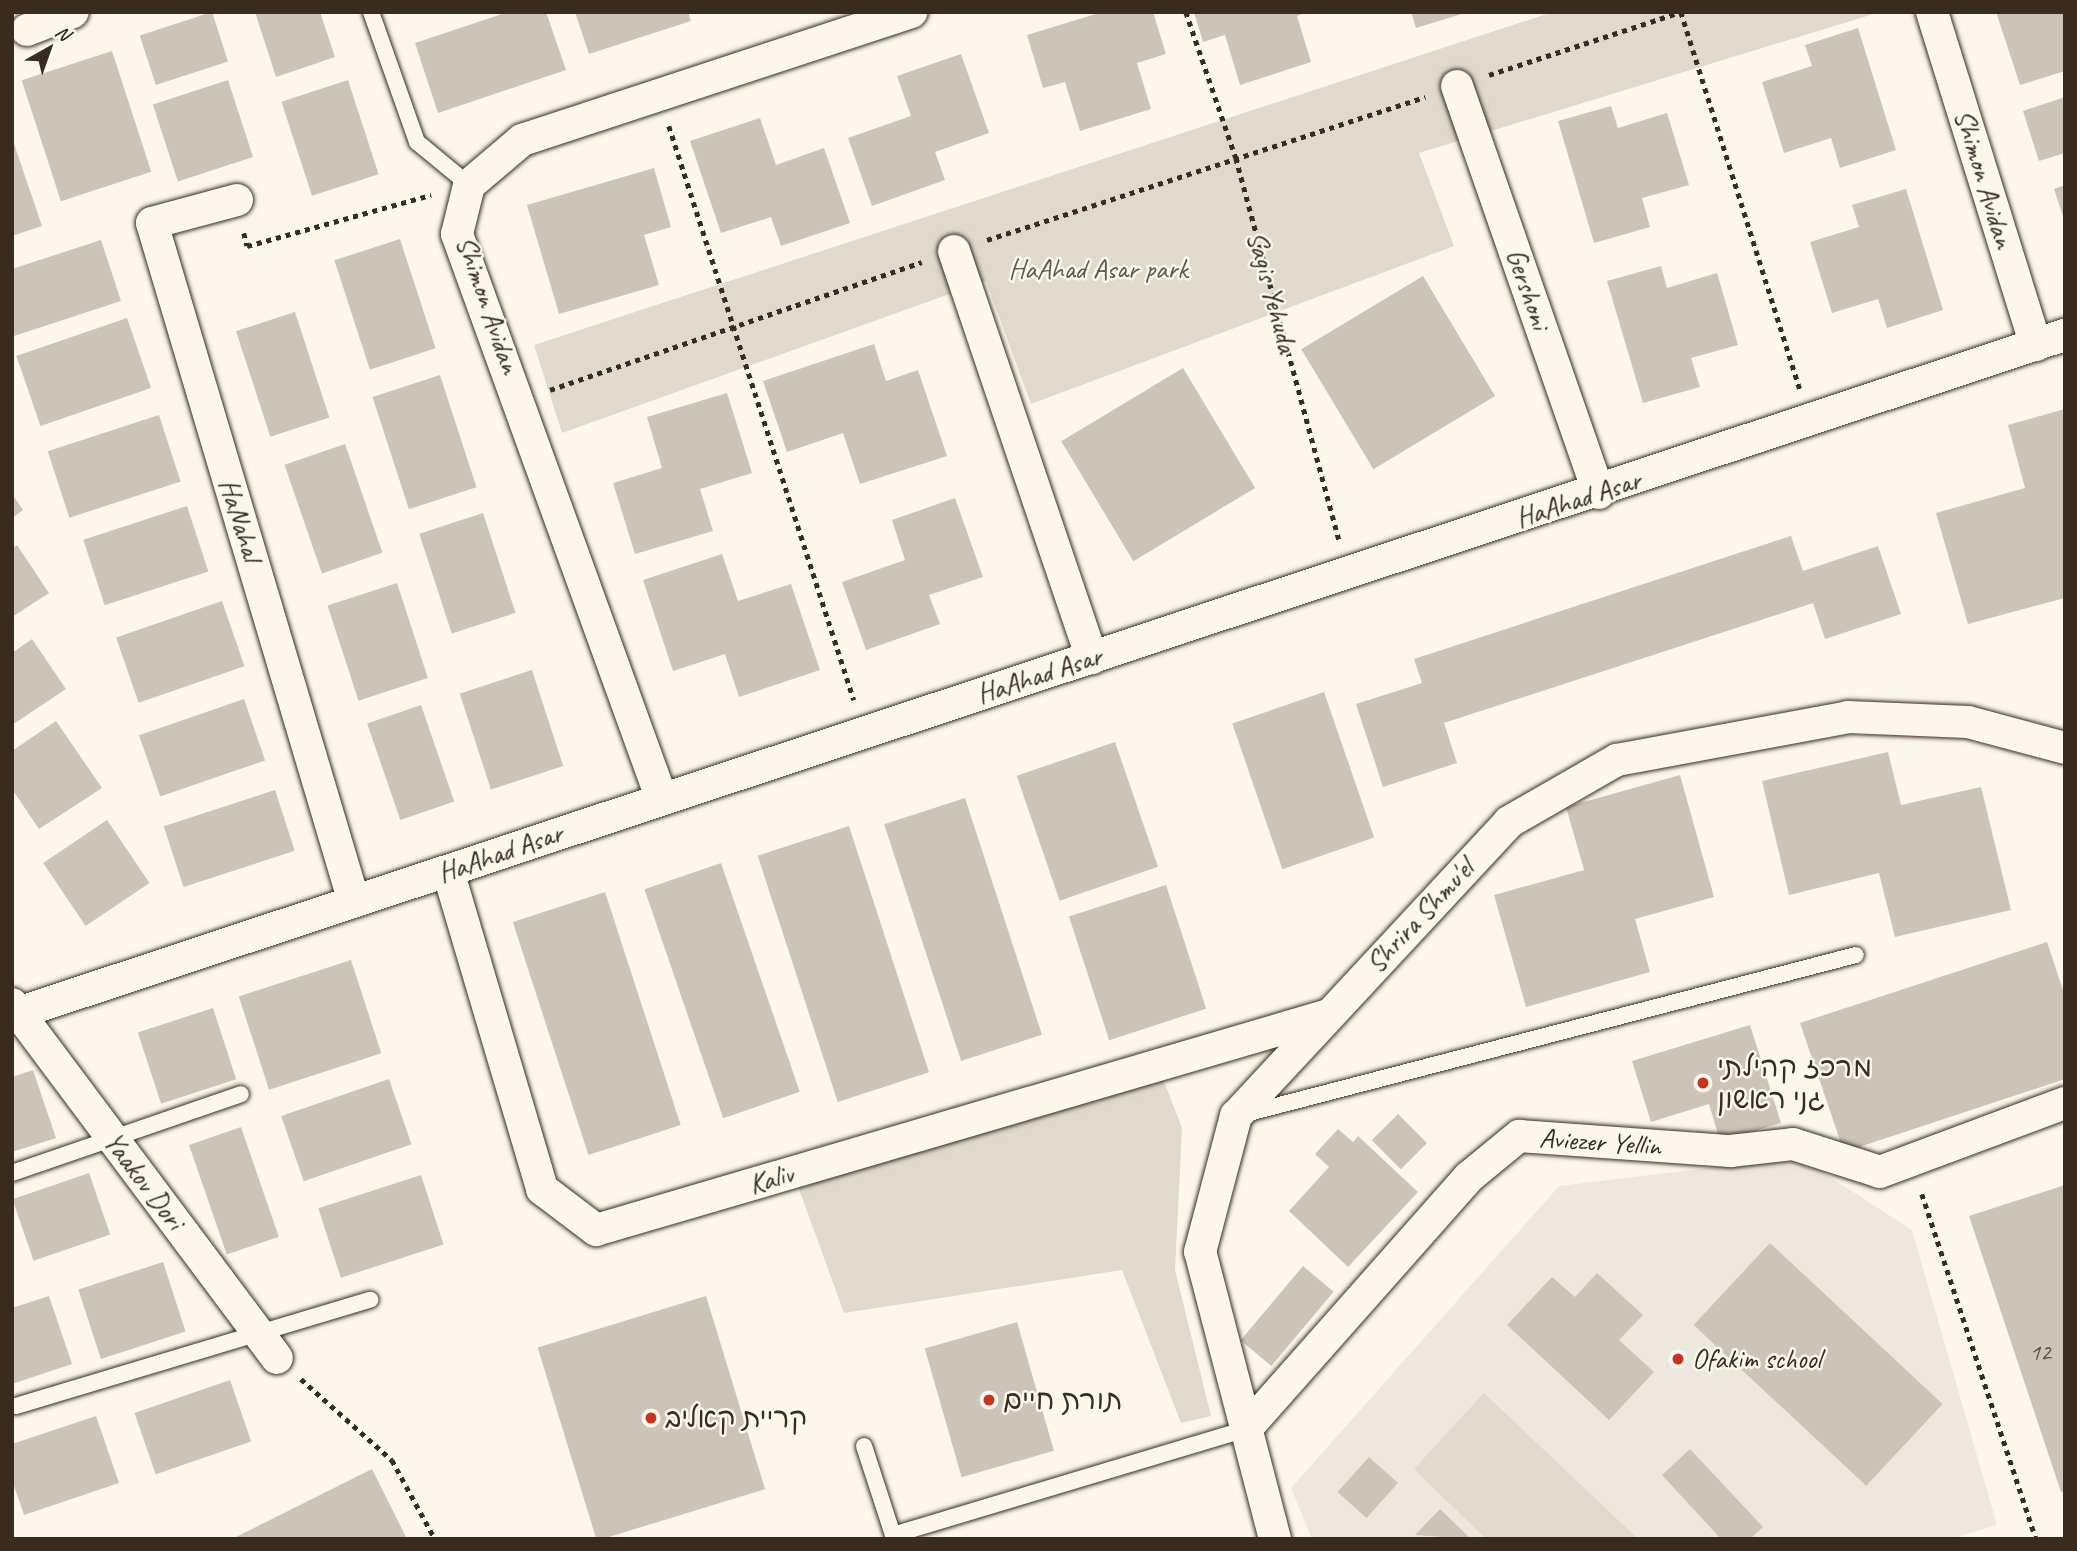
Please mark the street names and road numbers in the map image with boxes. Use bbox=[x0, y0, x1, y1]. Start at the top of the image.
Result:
street label: Shimon Avidan bbox=[1947, 106, 2021, 252]
street label: Sagis Yehuda bbox=[1240, 228, 1304, 356]
street label: Shimon Avidan bbox=[449, 232, 527, 378]
street label: Gershoni bbox=[1499, 244, 1557, 334]
street label: HaAhad Asar bbox=[1511, 463, 1645, 535]
street label: HaNahal bbox=[212, 475, 268, 565]
street label: HaAhad Asar bbox=[972, 639, 1106, 711]
street label: HaAhad Asar bbox=[433, 816, 567, 890]
street label: Shrira Shmu'el bbox=[1359, 852, 1481, 980]
street label: Aviezer Yellin bbox=[1538, 1121, 1662, 1163]
street label: Yaakov Dori bbox=[96, 1126, 192, 1236]
street label: Kaliv bbox=[745, 1157, 797, 1201]

